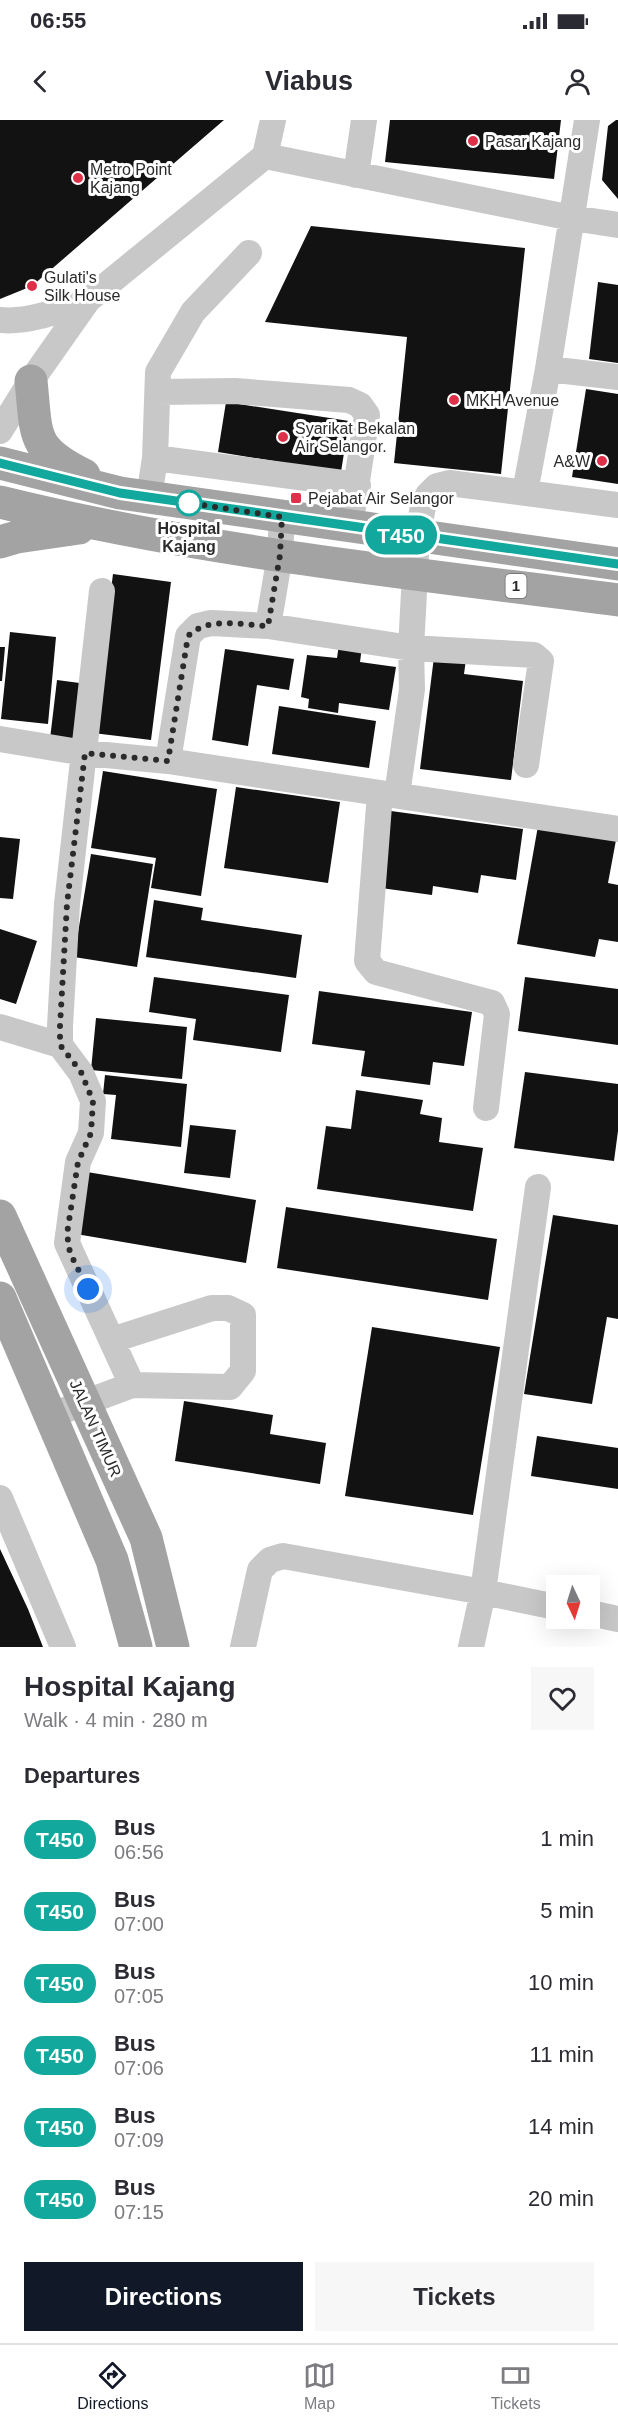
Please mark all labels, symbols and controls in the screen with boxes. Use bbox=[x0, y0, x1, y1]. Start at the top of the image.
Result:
text: 06:55 bbox=[30, 8, 86, 33]
icon: back bbox=[24, 65, 57, 98]
icon: person bbox=[561, 65, 594, 98]
text: Viabus bbox=[265, 66, 353, 96]
place label: Pasar Kajang bbox=[485, 133, 581, 150]
marker: Pasar Kajang bbox=[466, 134, 480, 148]
place label: Metro Point Kajang bbox=[90, 161, 172, 196]
marker: Metro Point Kajang bbox=[71, 171, 85, 185]
place label: Gulati's Silk House bbox=[44, 269, 121, 304]
marker: Gulati's Silk House bbox=[25, 279, 39, 293]
place label: MKH Avenue bbox=[466, 392, 559, 409]
marker: MKH Avenue bbox=[447, 393, 461, 407]
place label: Syarikat Bekalan Air Selangor. bbox=[295, 420, 415, 455]
marker: Syarikat Bekalan Air Selangor. bbox=[276, 430, 290, 444]
place label: A&W bbox=[554, 453, 591, 470]
marker: A&W bbox=[595, 454, 609, 468]
marker: Hospital Kajang bbox=[176, 490, 202, 516]
place label: Pejabat Air Selangor bbox=[308, 490, 455, 507]
marker: Pejabat Air Selangor bbox=[289, 491, 303, 505]
line badge: T450 bbox=[359, 516, 443, 554]
place label: Hospital Kajang bbox=[157, 520, 221, 555]
text: T450 bbox=[377, 524, 425, 547]
road number: 1 bbox=[506, 574, 526, 598]
your location bbox=[73, 1274, 103, 1304]
street label: JALAN TIMUR bbox=[67, 1377, 125, 1479]
north arrow bbox=[546, 1575, 600, 1629]
map controls bbox=[546, 1575, 600, 1629]
button: heart bbox=[531, 1667, 594, 1730]
text: Hospital Kajang bbox=[24, 1671, 236, 1702]
text: Walk · 4 min · 280 m bbox=[24, 1709, 208, 1731]
text: Departures bbox=[24, 1763, 140, 1788]
text: Bus bbox=[114, 1815, 155, 1840]
text: 1 min bbox=[540, 1826, 594, 1851]
text: T450 bbox=[36, 1828, 84, 1851]
text: 06:56 bbox=[114, 1841, 164, 1863]
text: Bus bbox=[114, 1887, 155, 1912]
text: 5 min bbox=[540, 1898, 594, 1923]
text: T450 bbox=[36, 1900, 84, 1923]
text: 07:00 bbox=[114, 1913, 164, 1935]
text: Bus bbox=[114, 1959, 155, 1984]
text: 10 min bbox=[528, 1970, 594, 1995]
text: T450 bbox=[36, 1972, 84, 1995]
text: 07:05 bbox=[114, 1985, 164, 2007]
text: Bus bbox=[114, 2031, 155, 2056]
text: 11 min bbox=[530, 2042, 594, 2067]
text: T450 bbox=[36, 2044, 84, 2067]
text: 07:06 bbox=[114, 2057, 164, 2079]
text: Bus bbox=[114, 2103, 155, 2128]
text: 14 min bbox=[528, 2114, 594, 2139]
text: T450 bbox=[36, 2116, 84, 2139]
text: 07:09 bbox=[114, 2129, 164, 2151]
text: Bus bbox=[114, 2175, 155, 2200]
text: 20 min bbox=[528, 2186, 594, 2211]
text: T450 bbox=[36, 2188, 84, 2211]
text: 07:15 bbox=[114, 2201, 164, 2223]
button: Directions bbox=[24, 2262, 303, 2331]
button: Tickets bbox=[315, 2262, 594, 2331]
tab: Directions bbox=[77, 2359, 148, 2413]
tab: Map bbox=[303, 2359, 336, 2413]
tab: Tickets bbox=[491, 2359, 541, 2413]

